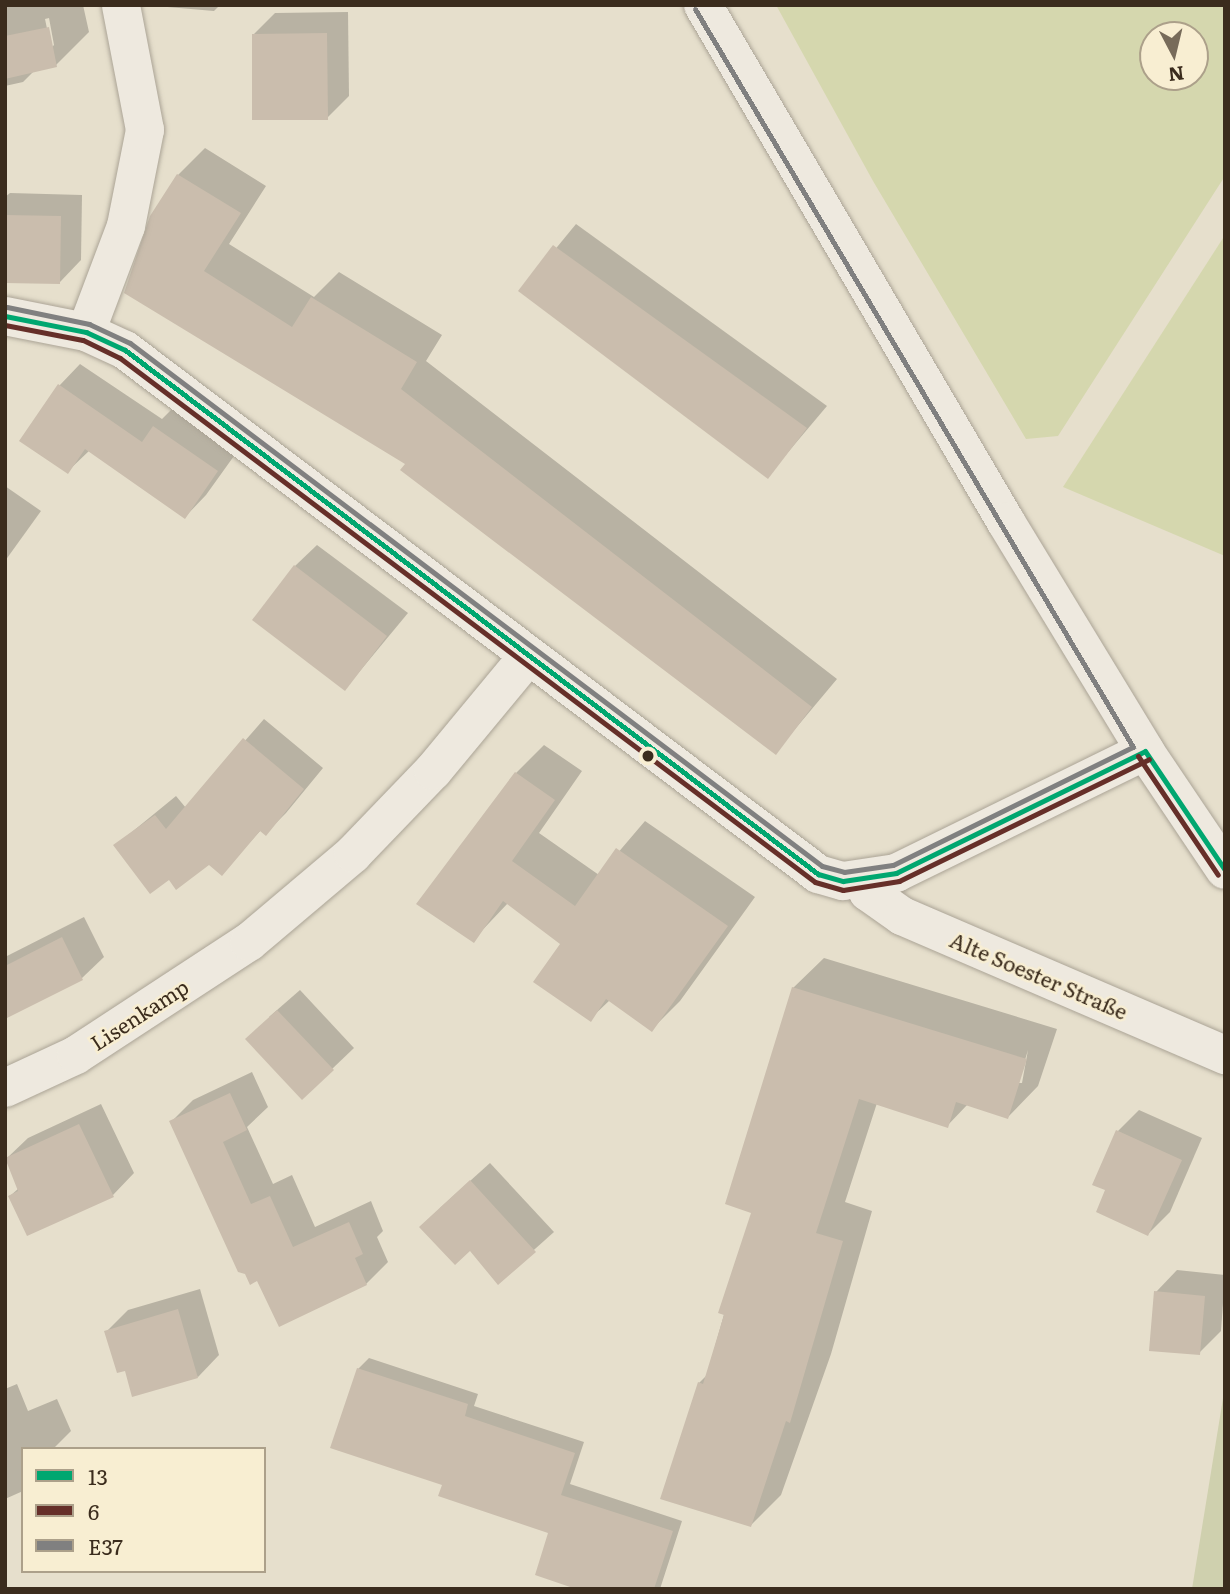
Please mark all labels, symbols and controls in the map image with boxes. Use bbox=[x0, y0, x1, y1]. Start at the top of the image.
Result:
north arrow bbox=[1139, 21, 1209, 91]
text: N bbox=[1167, 60, 1186, 90]
unlabelled marker bbox=[641, 749, 655, 763]
street label: Alte Soester Straße bbox=[946, 926, 1132, 1024]
street label: Lisenkamp bbox=[85, 973, 193, 1055]
legend bbox=[21, 1447, 266, 1573]
text: 13 bbox=[88, 1460, 108, 1491]
text: 6 bbox=[88, 1495, 99, 1526]
text: E37 bbox=[88, 1530, 123, 1561]

